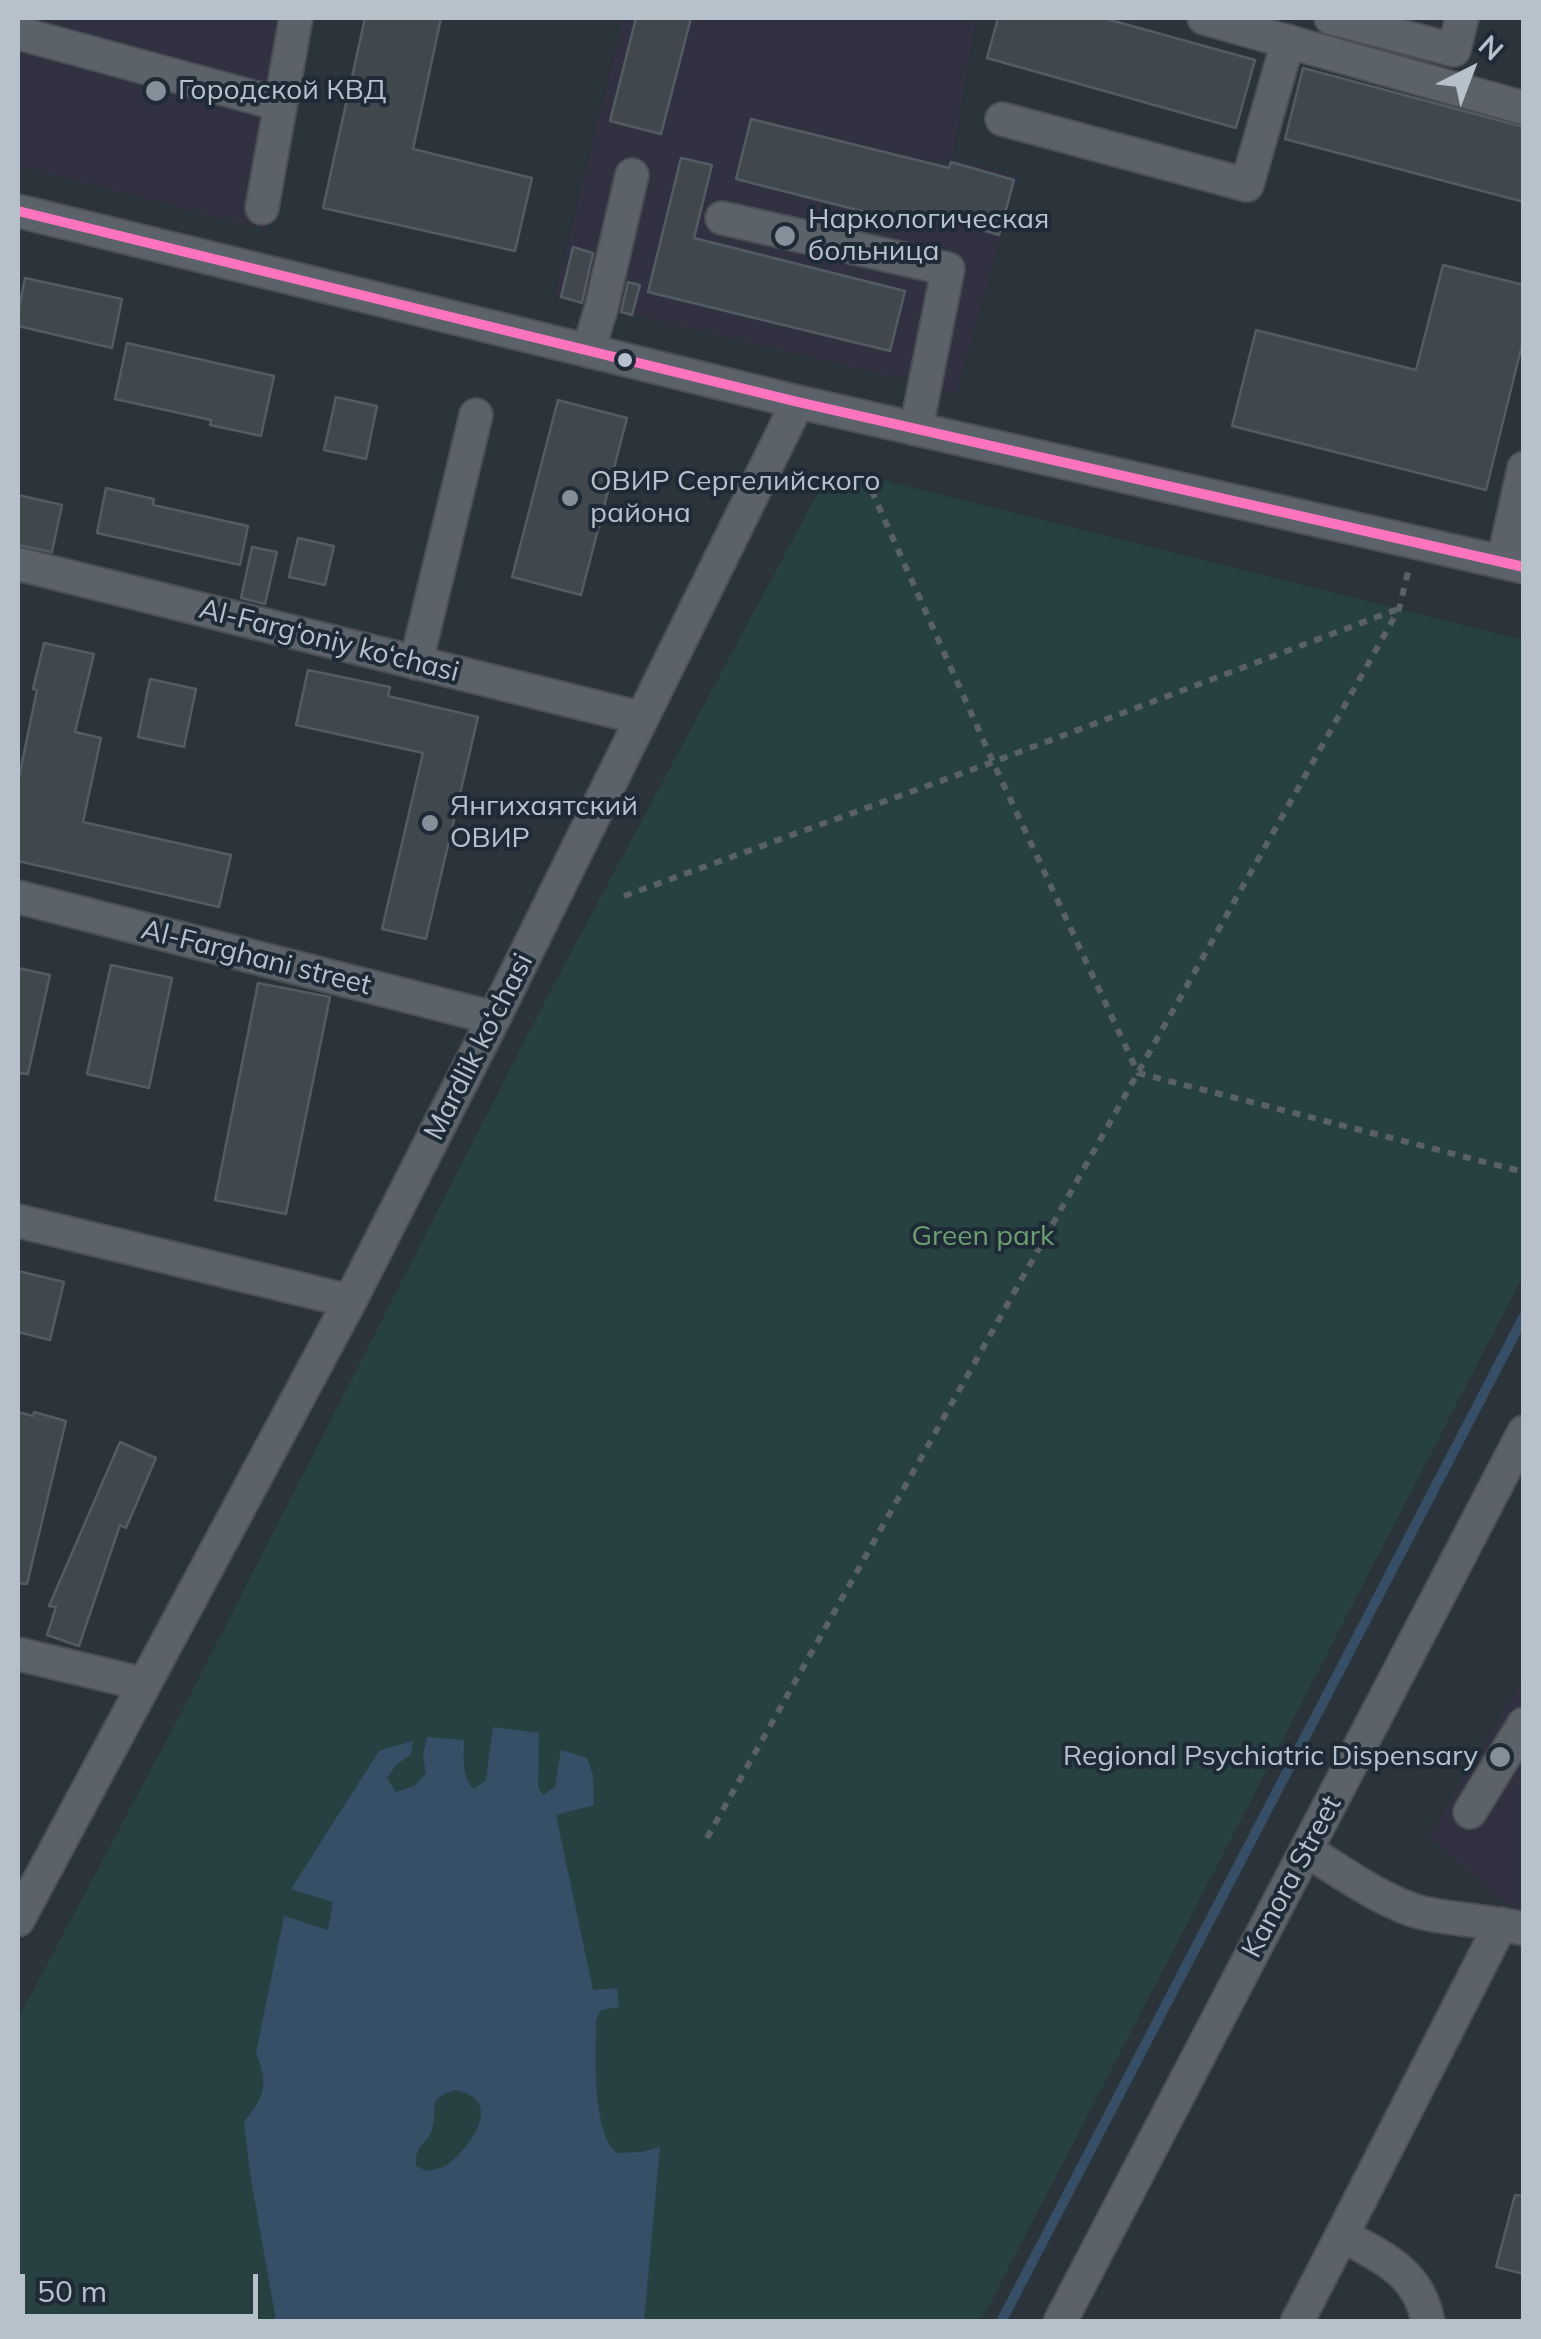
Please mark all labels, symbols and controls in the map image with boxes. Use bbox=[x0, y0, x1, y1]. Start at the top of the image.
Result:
north arrow bbox=[1421, 20, 1521, 120]
text: N bbox=[1472, 27, 1511, 67]
place label: Городской КВД bbox=[178, 74, 386, 108]
marker: Городской КВД bbox=[143, 78, 169, 104]
place label: Наркологическая больница bbox=[808, 203, 1049, 269]
marker: Наркологическая больница bbox=[772, 223, 798, 249]
unlabelled marker bbox=[615, 350, 635, 370]
place label: ОВИР Сергелийского района bbox=[590, 465, 880, 531]
marker: ОВИР Сергелийского района bbox=[559, 487, 581, 509]
street label: Al-Farg‘oniy ko‘chasi bbox=[196, 592, 462, 690]
place label: Янгихаятский ОВИР bbox=[450, 790, 638, 856]
marker: Янгихаятский ОВИР bbox=[419, 812, 441, 834]
street label: Al-Farghani street bbox=[138, 913, 374, 1003]
street label: Mardlik ko‘chasi bbox=[418, 948, 540, 1146]
park label: Green park bbox=[912, 1220, 1054, 1254]
place label: Regional Psychiatric Dispensary bbox=[1063, 1740, 1478, 1774]
marker: Regional Psychiatric Dispensary bbox=[1487, 1744, 1513, 1770]
street label: Kanora Street bbox=[1235, 1790, 1349, 1964]
scale bar bbox=[25, 2254, 262, 2316]
text: 50 m bbox=[37, 2272, 107, 2310]

